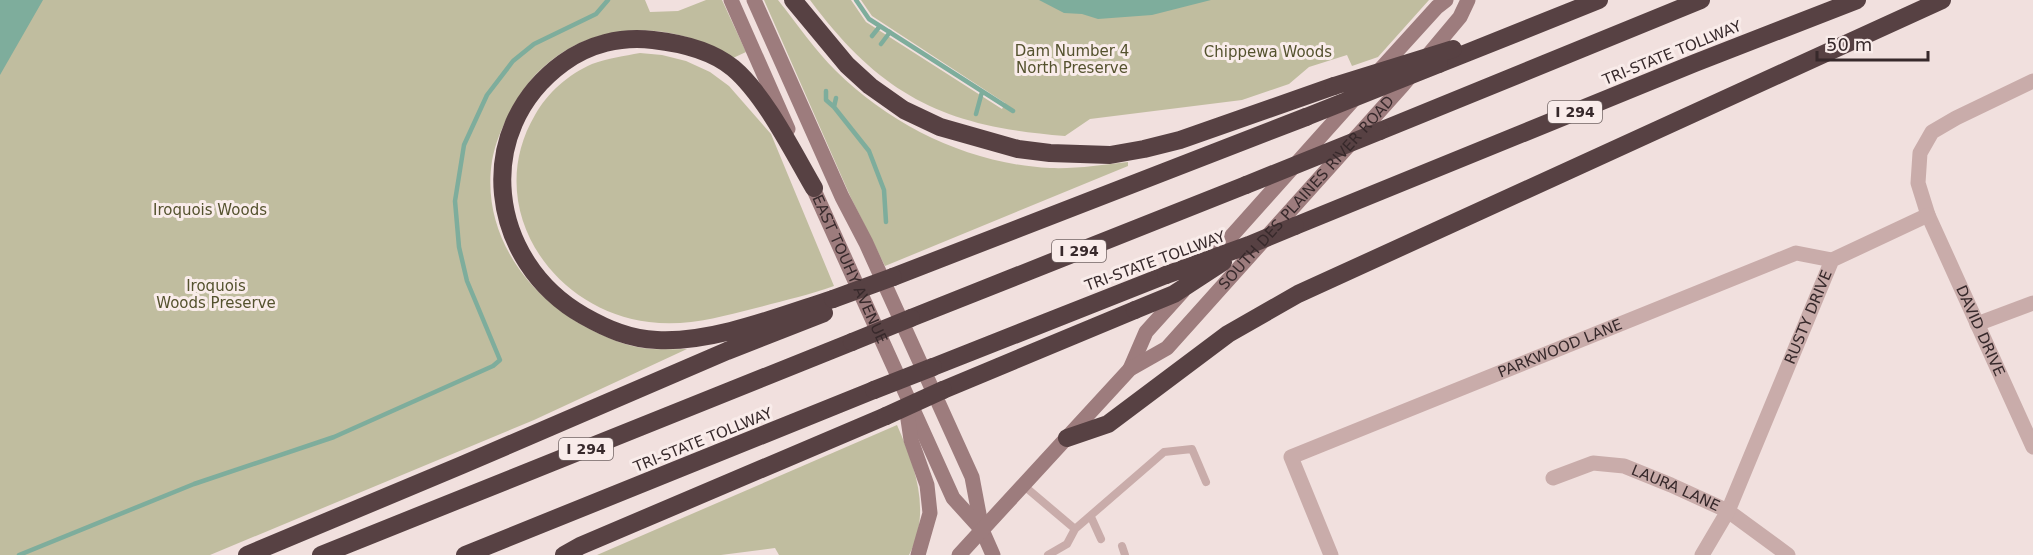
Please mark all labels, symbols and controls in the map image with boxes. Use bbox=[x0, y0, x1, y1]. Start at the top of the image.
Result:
street label: TRI-STATE TOLLWAY bbox=[1599, 17, 1745, 89]
scale bar bbox=[1817, 24, 1928, 62]
text: 50 m bbox=[1826, 34, 1872, 55]
park label: Dam Number 4 North Preserve bbox=[1015, 42, 1129, 77]
park label: Chippewa Woods bbox=[1204, 43, 1332, 61]
street label: SOUTH DES PLAINES RIVER ROAD bbox=[1215, 92, 1398, 293]
road number: I 294 bbox=[1548, 101, 1602, 123]
street label: EAST TOUHY AVENUE bbox=[808, 192, 891, 346]
park label: Iroquois Woods bbox=[153, 201, 267, 219]
street label: TRI-STATE TOLLWAY bbox=[1081, 227, 1228, 295]
road number: I 294 bbox=[1052, 240, 1106, 262]
street label: RUSTY DRIVE bbox=[1781, 267, 1836, 367]
park label: Iroquois Woods Preserve bbox=[156, 277, 276, 312]
street label: DAVID DRIVE bbox=[1952, 282, 2009, 379]
street label: PARKWOOD LANE bbox=[1495, 315, 1625, 382]
street label: TRI-STATE TOLLWAY bbox=[630, 404, 776, 476]
road number: I 294 bbox=[559, 438, 613, 460]
street label: LAURA LANE bbox=[1629, 461, 1723, 515]

